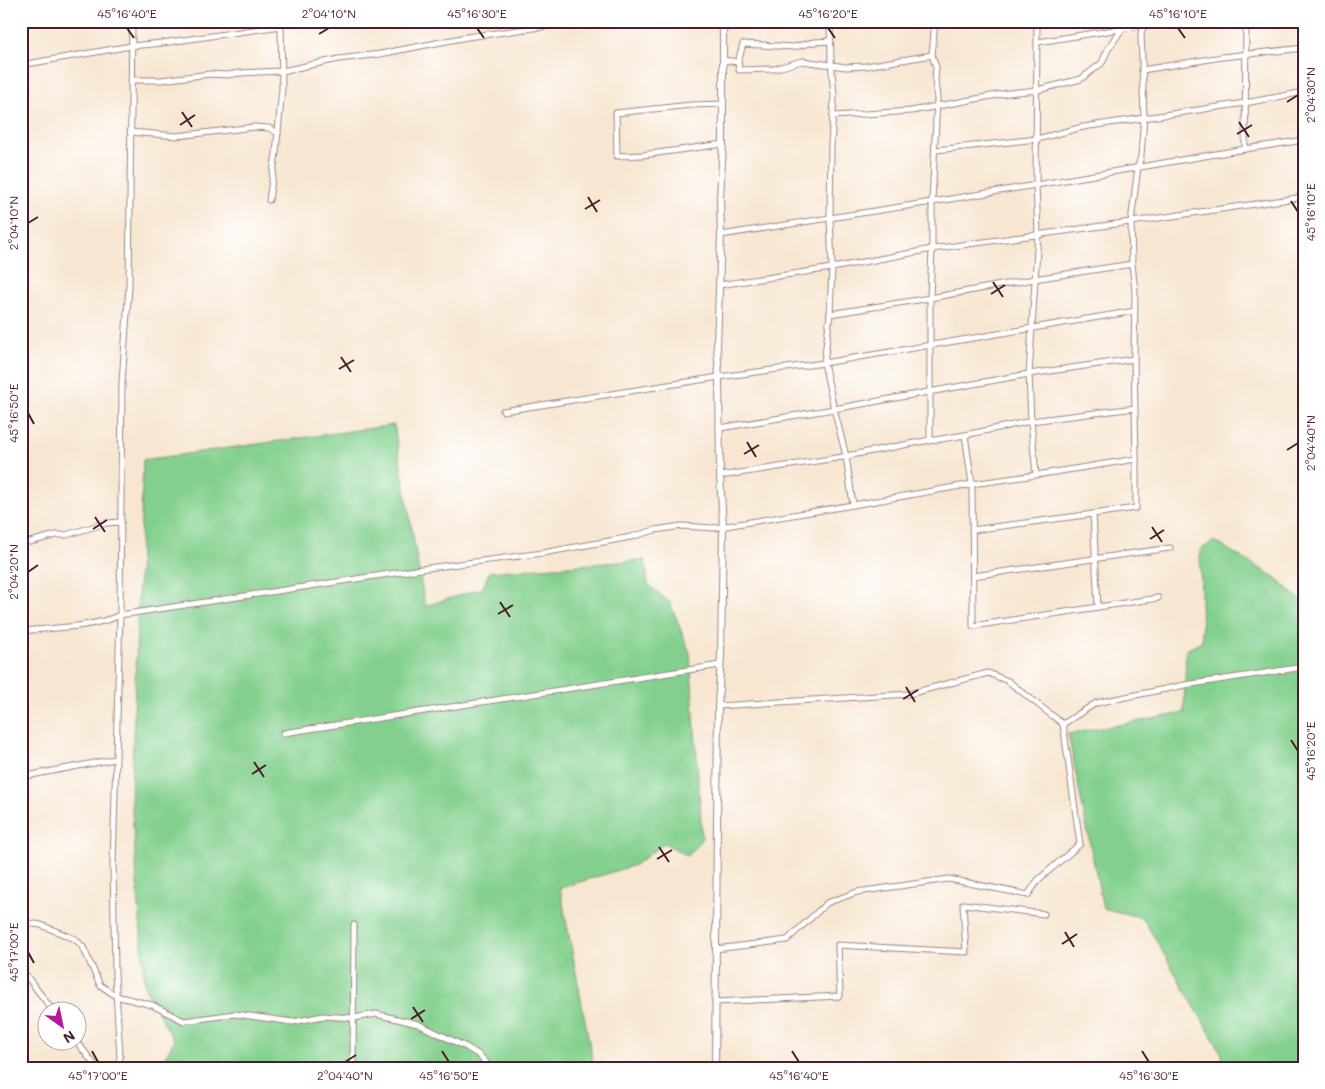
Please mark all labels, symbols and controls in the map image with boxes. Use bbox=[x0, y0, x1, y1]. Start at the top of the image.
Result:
text: 45°16'40"E bbox=[97, 5, 157, 21]
text: 2°04'10"N bbox=[302, 5, 356, 21]
text: 45°16'30"E bbox=[447, 5, 507, 21]
text: 45°16'20"E bbox=[798, 5, 858, 21]
text: 45°16'10"E bbox=[1149, 5, 1207, 21]
text: 2°04'30"N bbox=[1302, 67, 1318, 123]
text: 45°16'10"E bbox=[1302, 183, 1318, 241]
text: 2°04'10"N bbox=[5, 196, 21, 250]
text: 45°16'50"E bbox=[5, 383, 21, 443]
text: 2°04'40"N bbox=[1302, 415, 1318, 471]
text: 2°04'20"N bbox=[5, 544, 21, 600]
text: 45°16'20"E bbox=[1302, 721, 1318, 781]
text: 45°17'00"E bbox=[5, 922, 21, 982]
north arrow bbox=[38, 1002, 88, 1052]
text: N bbox=[60, 1026, 79, 1048]
text: 45°17'00"E bbox=[68, 1067, 128, 1083]
text: 2°04'40"N bbox=[317, 1067, 373, 1083]
text: 45°16'50"E bbox=[419, 1067, 479, 1083]
text: 45°16'40"E bbox=[769, 1067, 829, 1083]
text: 45°16'30"E bbox=[1119, 1067, 1179, 1083]

